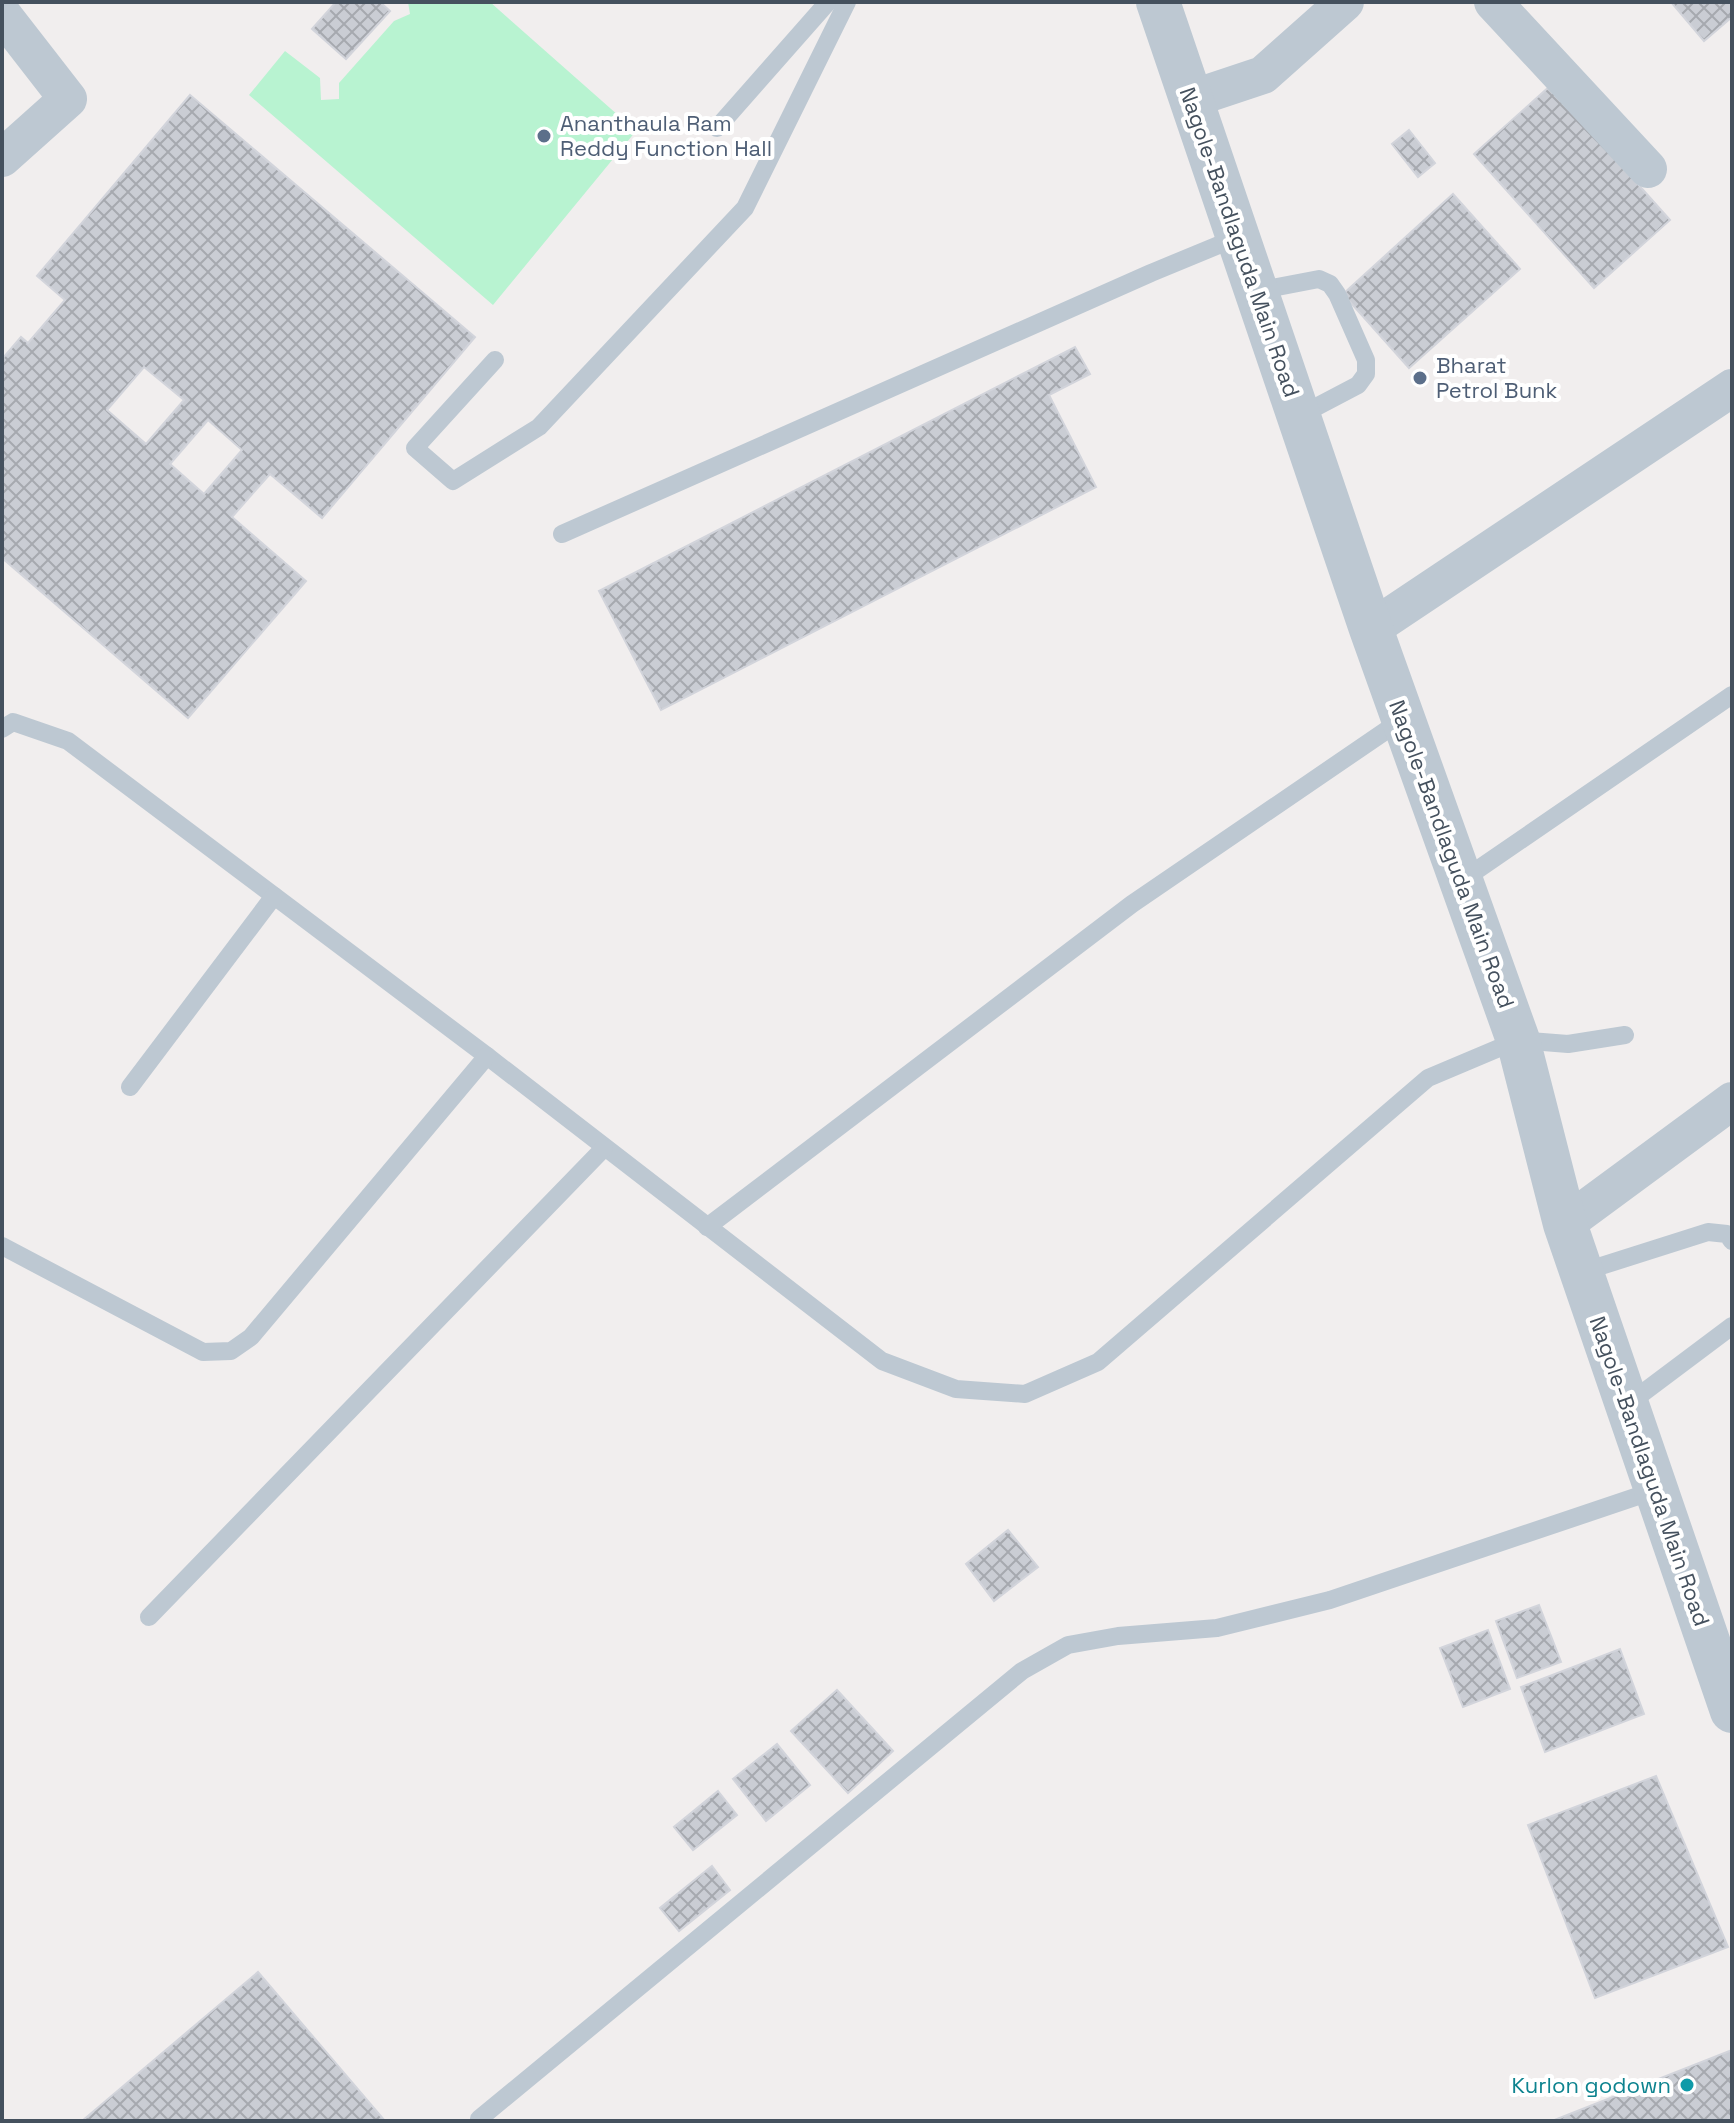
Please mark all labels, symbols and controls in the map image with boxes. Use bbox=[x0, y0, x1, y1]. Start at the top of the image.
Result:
street label: Nagole-Bandlaguda Main Road bbox=[1174, 83, 1306, 401]
place label: Ananthaula Ram Reddy Function Hall bbox=[560, 109, 772, 162]
marker: Ananthaula Ram Reddy Function Hall bbox=[535, 127, 553, 145]
place label: Bharat Petrol Bunk bbox=[1436, 351, 1558, 404]
marker: Bharat Petrol Bunk bbox=[1411, 369, 1429, 387]
street label: Nagole-Bandlaguda Main Road bbox=[1383, 696, 1521, 1012]
street label: Nagole-Bandlaguda Main Road bbox=[1584, 1312, 1716, 1630]
place label: Kurlon godown bbox=[1512, 2071, 1671, 2099]
marker: Kurlon godown bbox=[1678, 2076, 1696, 2094]

